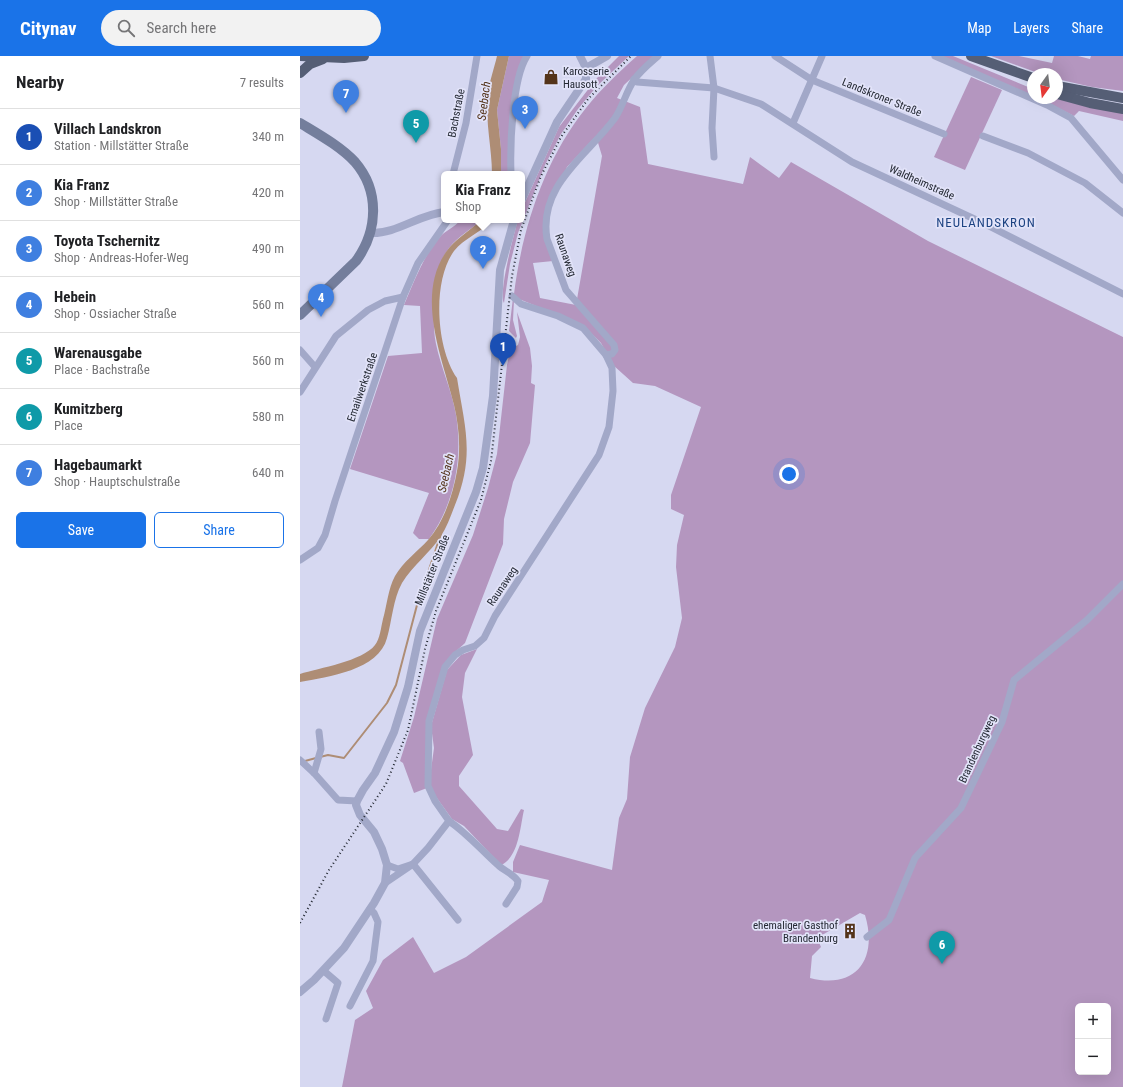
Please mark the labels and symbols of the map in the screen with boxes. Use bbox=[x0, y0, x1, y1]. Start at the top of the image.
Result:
place label: Karosserie Hausott bbox=[563, 65, 609, 91]
shop icon: Karosserie Hausott bbox=[542, 68, 560, 86]
north arrow bbox=[1027, 68, 1063, 104]
street label: Landskroner Straße bbox=[840, 76, 923, 119]
pin: 7 bbox=[333, 80, 359, 113]
water label: Seebach bbox=[475, 80, 493, 121]
street label: Bachstraße bbox=[445, 88, 468, 139]
pin: 3 bbox=[512, 96, 538, 129]
pin: 5 bbox=[403, 110, 429, 143]
street label: Waldheimstraße bbox=[887, 162, 957, 203]
district label: NEULANDSKRON bbox=[936, 215, 1036, 230]
street label: Raunaweg bbox=[552, 232, 579, 278]
pin: 2 bbox=[470, 236, 496, 269]
pin: 4 bbox=[308, 284, 334, 317]
pin: 1 bbox=[490, 333, 516, 366]
street label: Emailwerkstraße bbox=[345, 351, 380, 423]
water label: Seebach bbox=[435, 452, 457, 494]
your location bbox=[779, 464, 799, 484]
street label: Millstätter Straße bbox=[412, 533, 453, 608]
street label: Raunaweg bbox=[485, 564, 520, 608]
street label: Brandenburgweg bbox=[956, 713, 999, 785]
place label: ehemaliger Gasthof Brandenburg bbox=[753, 919, 839, 945]
building icon: ehemaliger Gasthof Brandenburg bbox=[841, 922, 859, 940]
pin: 6 bbox=[929, 931, 955, 964]

